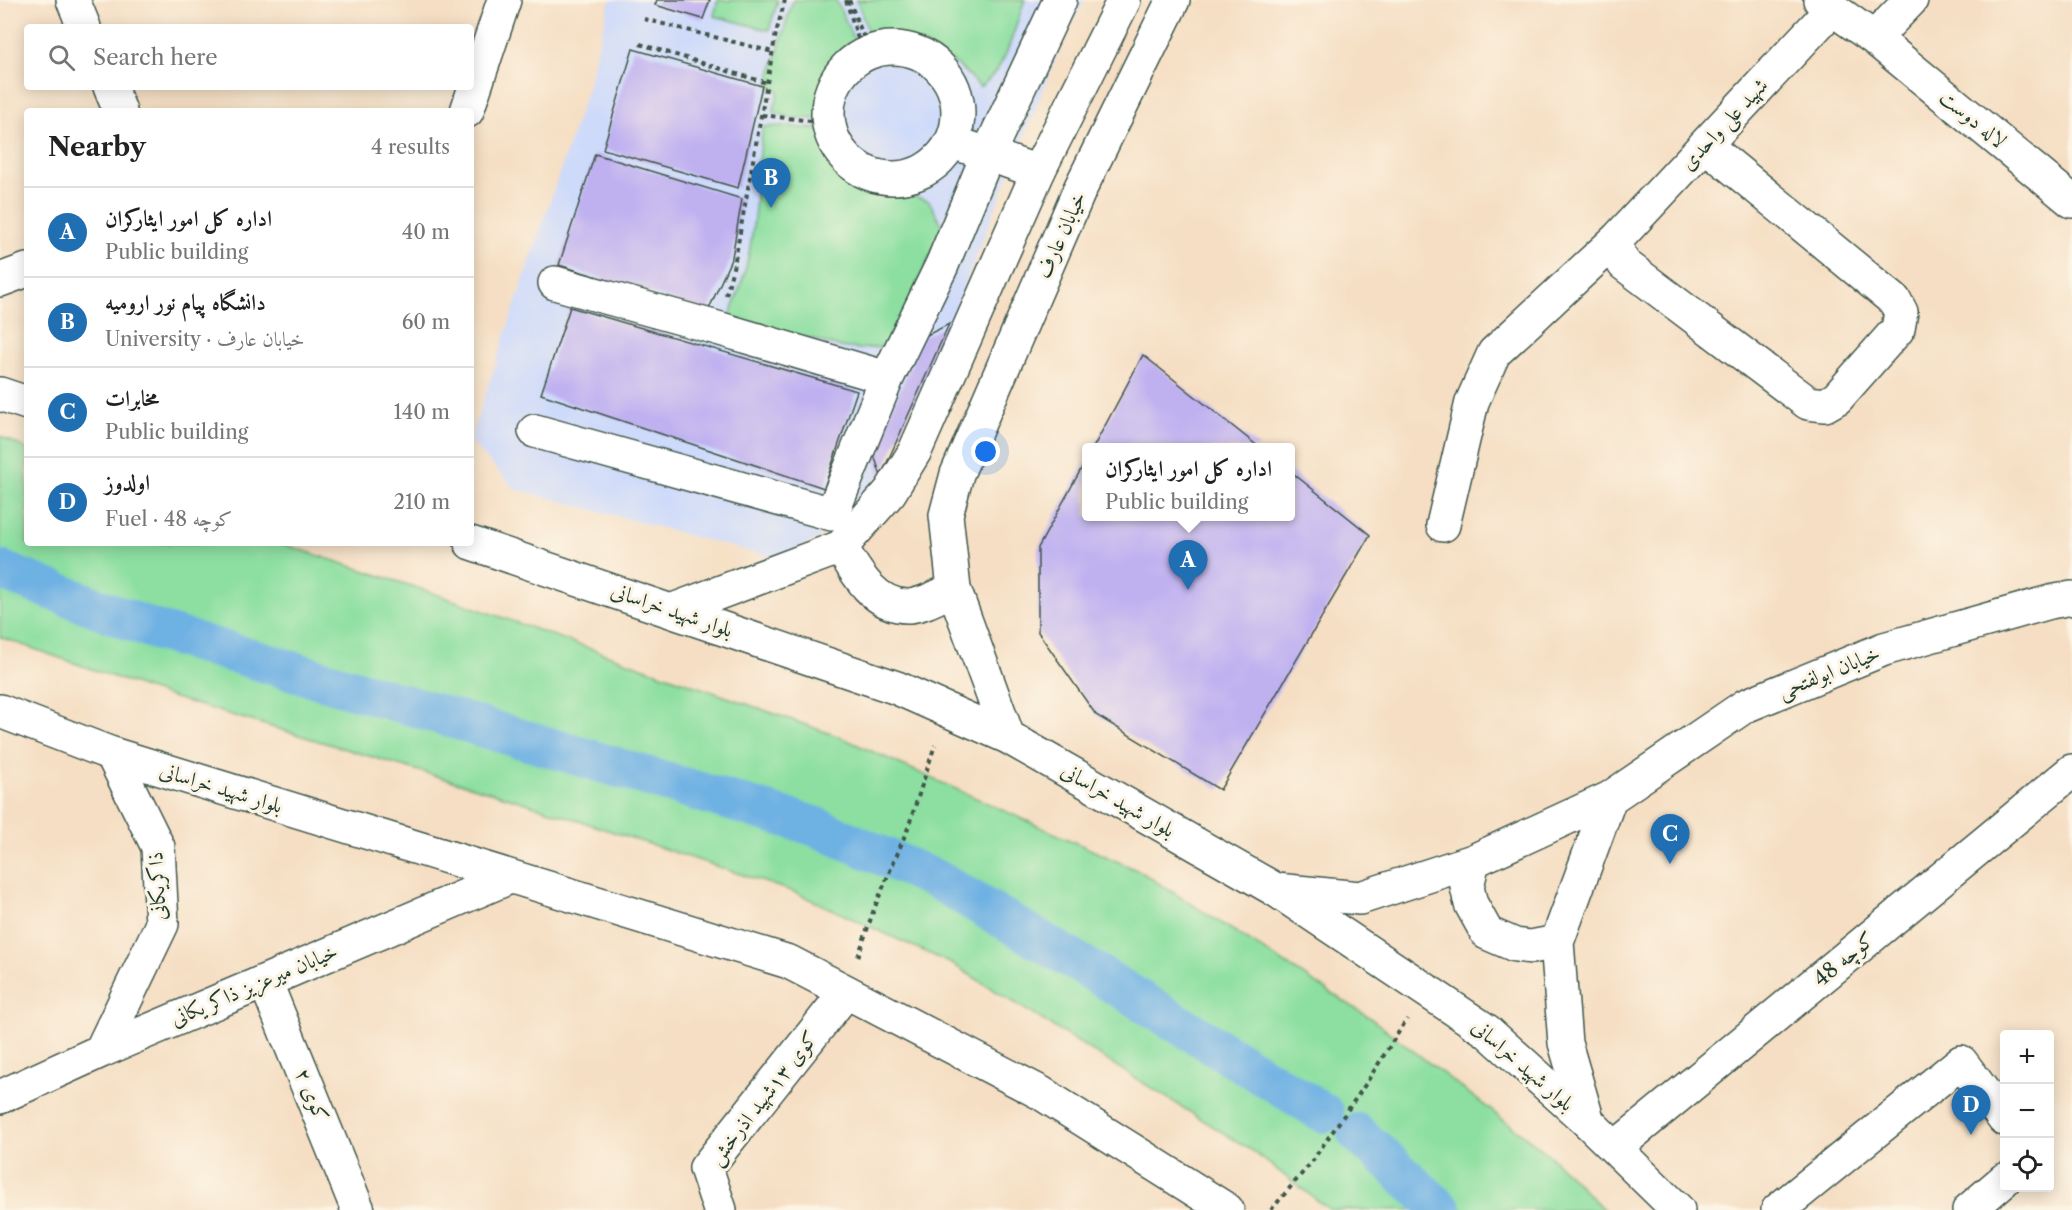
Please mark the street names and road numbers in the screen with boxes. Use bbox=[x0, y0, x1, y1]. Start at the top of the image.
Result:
street label: شهید علی واحدی bbox=[1675, 72, 1776, 178]
street label: لاله دوست bbox=[1935, 84, 2012, 153]
street label: خیابان عارف bbox=[1030, 188, 1092, 282]
street label: بلوار شهید خراسانی bbox=[607, 577, 736, 644]
street label: خیابان ابولفتحی bbox=[1774, 640, 1884, 705]
street label: بلوار شهید خراسانی bbox=[156, 757, 286, 820]
street label: بلوار شهید خراسانی bbox=[1056, 757, 1180, 844]
street label: ذاکریکانی bbox=[142, 851, 172, 921]
street label: کوچه 48 bbox=[1808, 926, 1881, 993]
street label: خیابان میرعزیز ذاکر یکانی bbox=[167, 938, 342, 1034]
street label: بلوار شهید خراسانی bbox=[1466, 1013, 1580, 1117]
street label: کوی ۱۳شهید اذرخش bbox=[702, 1026, 824, 1171]
street label: کوی ۲ bbox=[290, 1065, 334, 1125]

